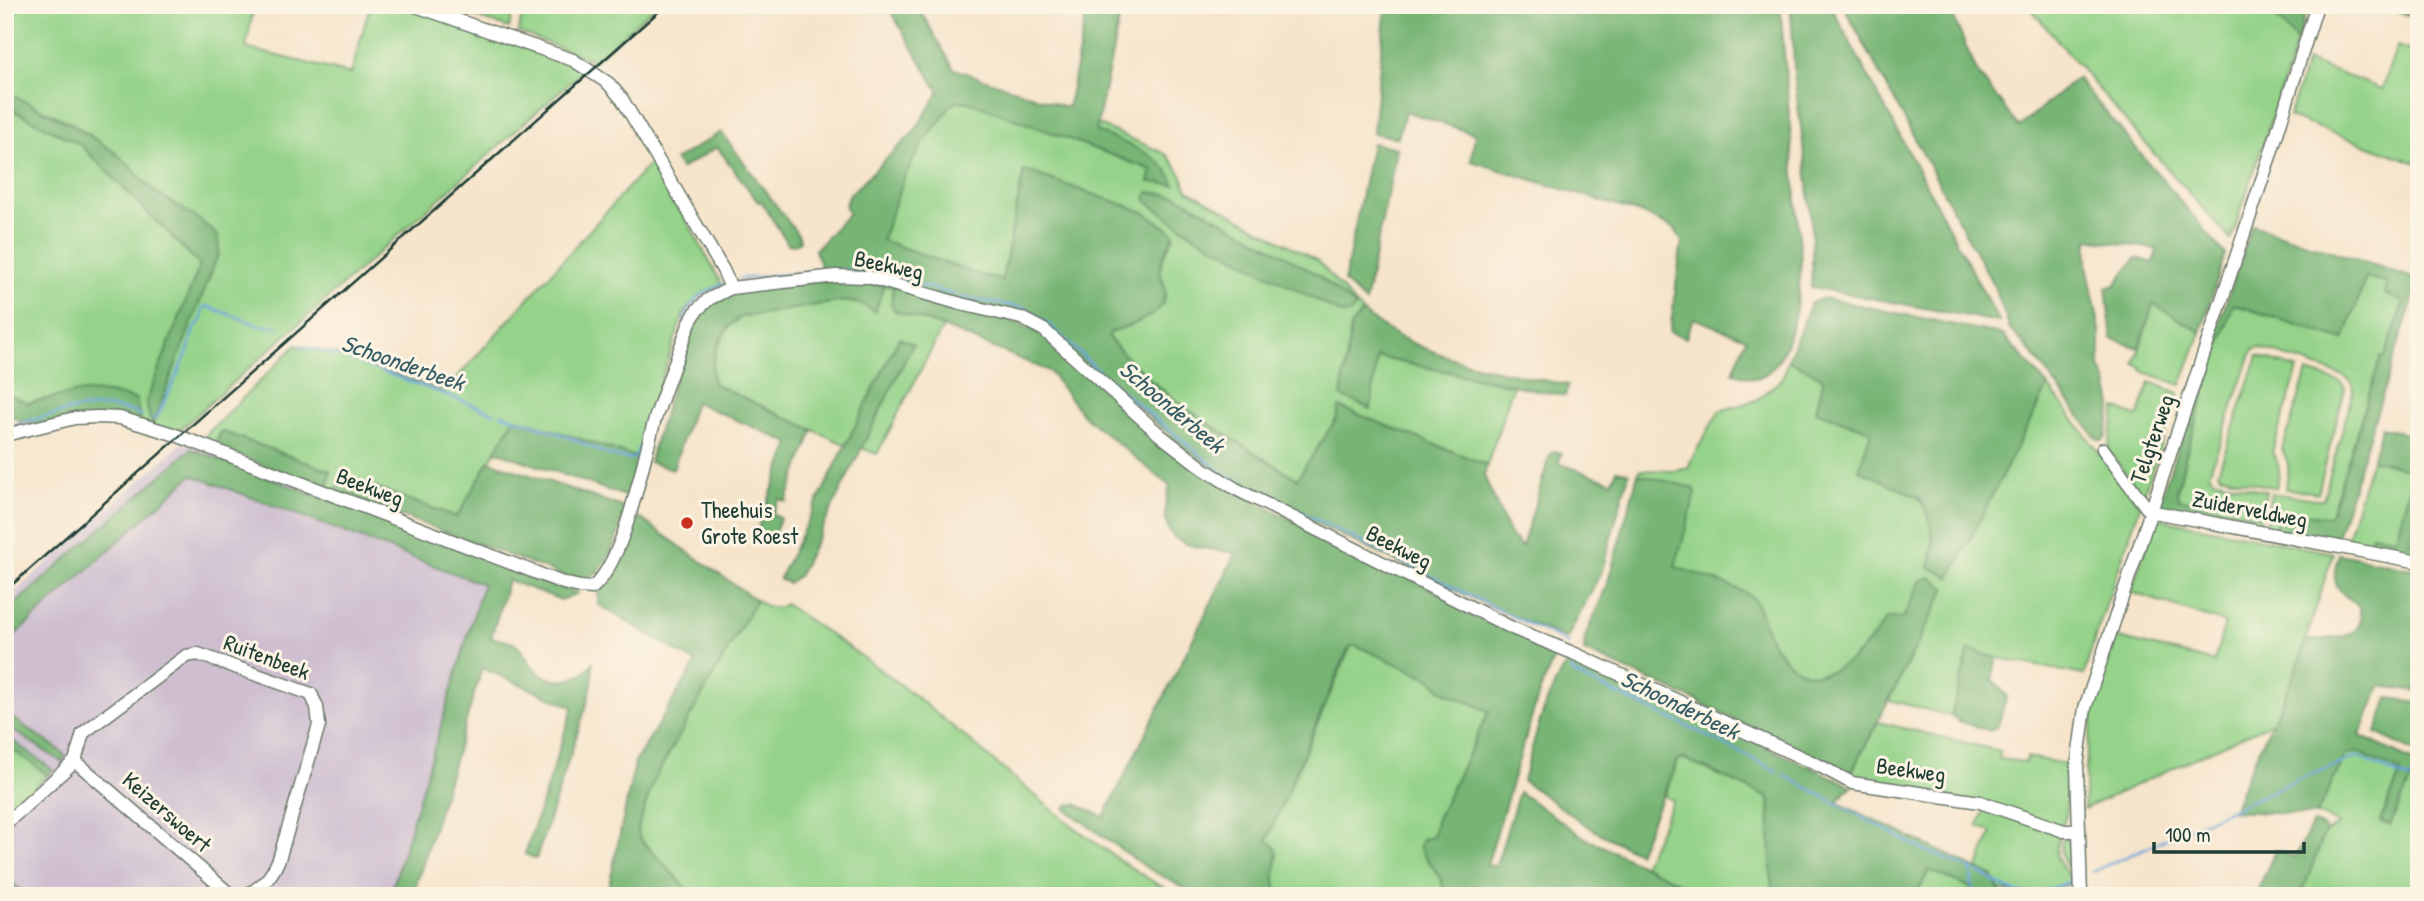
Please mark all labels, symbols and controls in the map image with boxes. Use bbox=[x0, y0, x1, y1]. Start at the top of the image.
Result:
street label: Beekweg bbox=[852, 242, 926, 287]
water label: Schoonderbeek bbox=[338, 326, 471, 399]
water label: Schoonderbeek bbox=[1113, 353, 1233, 461]
street label: Telgterweg bbox=[2122, 390, 2181, 487]
street label: Beekweg bbox=[332, 460, 408, 513]
street label: Zuiderveldweg bbox=[2190, 482, 2310, 535]
place label: Theehuis Grote Roest bbox=[701, 494, 799, 551]
marker: Theehuis Grote Roest bbox=[679, 515, 695, 531]
street label: Beekweg bbox=[1361, 517, 1437, 576]
street label: Ruitenbeek bbox=[220, 626, 315, 687]
water label: Schoonderbeek bbox=[1616, 662, 1747, 747]
street label: Beekweg bbox=[1874, 749, 1948, 790]
street label: Keizerswoert bbox=[116, 764, 219, 860]
scale bar bbox=[2154, 810, 2305, 854]
text: 100 m bbox=[2165, 820, 2211, 849]

